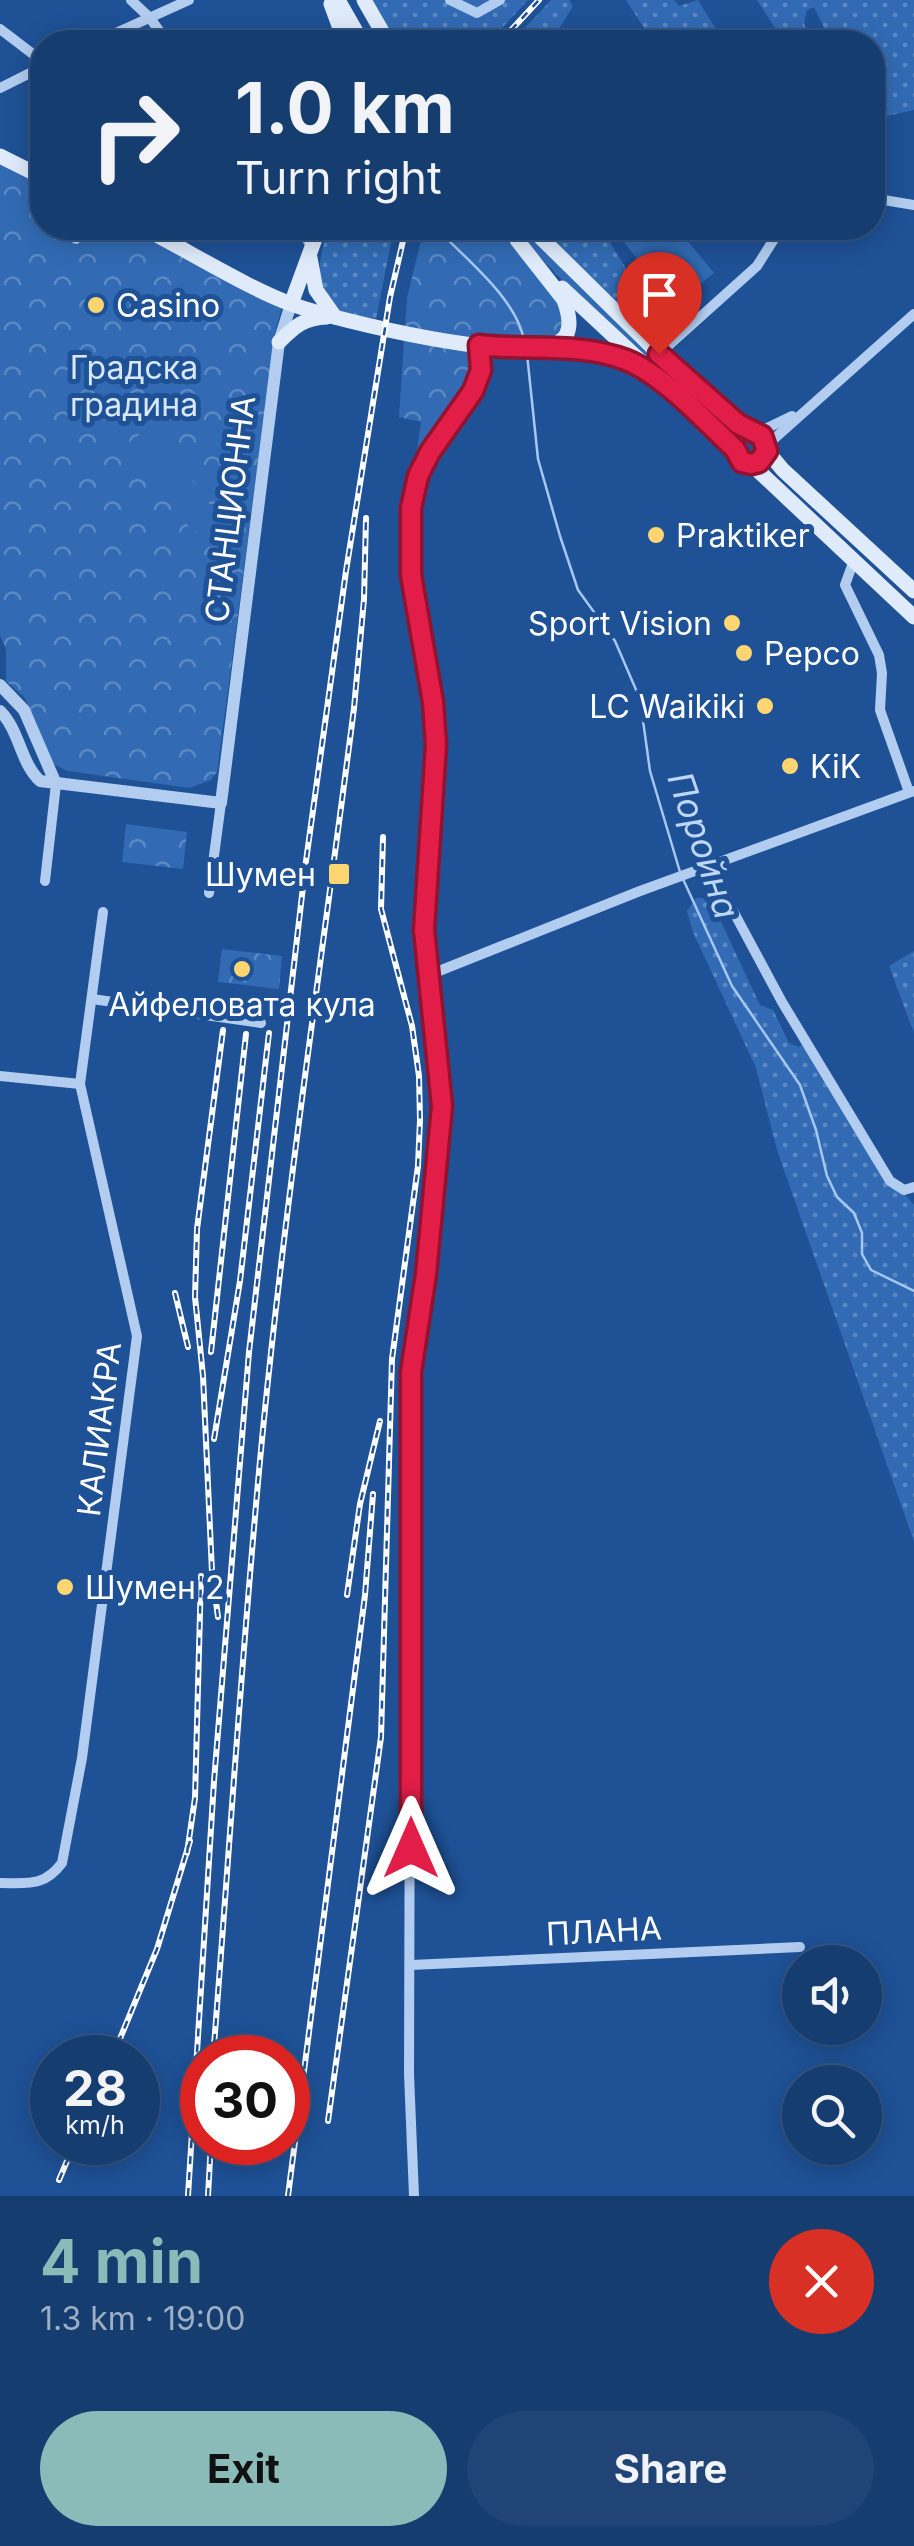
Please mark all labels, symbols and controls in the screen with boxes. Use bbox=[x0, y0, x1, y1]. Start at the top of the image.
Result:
text: 1.0 km bbox=[235, 65, 455, 150]
icon: right bbox=[70, 70, 200, 200]
text: Turn right bbox=[235, 150, 442, 205]
pin bbox=[617, 252, 702, 355]
icon: arrive bbox=[632, 267, 687, 322]
place label: Casino bbox=[116, 286, 220, 325]
marker: Casino bbox=[85, 294, 107, 316]
park label: Градска градина bbox=[70, 348, 198, 424]
street label: СТАНЦИОННА bbox=[197, 393, 263, 625]
place label: Praktiker bbox=[676, 516, 810, 555]
marker: Praktiker bbox=[645, 524, 667, 546]
place label: Sport Vision bbox=[528, 604, 712, 643]
marker: Sport Vision bbox=[721, 612, 743, 634]
place label: Pepco bbox=[764, 634, 860, 673]
marker: Pepco bbox=[733, 642, 755, 664]
place label: LC Waikiki bbox=[589, 687, 745, 726]
marker: LC Waikiki bbox=[754, 695, 776, 717]
place label: KiK bbox=[810, 747, 861, 786]
marker: KiK bbox=[779, 755, 801, 777]
water label: Поройна bbox=[659, 766, 749, 924]
place label: Шумен bbox=[205, 855, 316, 894]
marker: Шумен bbox=[326, 861, 352, 887]
marker: Айфеловата кула bbox=[231, 958, 253, 980]
place label: Айфеловата кула bbox=[108, 985, 376, 1024]
street label: КАЛИАКРА bbox=[69, 1340, 129, 1518]
place label: Шумен 2 bbox=[85, 1568, 225, 1607]
marker: Шумен 2 bbox=[54, 1576, 76, 1598]
position arrow bbox=[359, 1796, 463, 1900]
street label: ПЛАНА bbox=[545, 1909, 663, 1953]
map controls bbox=[782, 1945, 882, 2165]
button: sound bbox=[782, 1945, 882, 2045]
speed limit sign: 30 bbox=[180, 2035, 310, 2165]
text: 28 bbox=[63, 2058, 127, 2118]
button: search bbox=[782, 2065, 882, 2165]
text: km/h bbox=[65, 2110, 125, 2140]
text: 4 min bbox=[40, 2225, 203, 2297]
button: close bbox=[769, 2229, 874, 2334]
text: 1.3 km · 19:00 bbox=[40, 2299, 245, 2338]
button: Exit bbox=[40, 2411, 447, 2526]
button: Share bbox=[467, 2411, 874, 2526]

